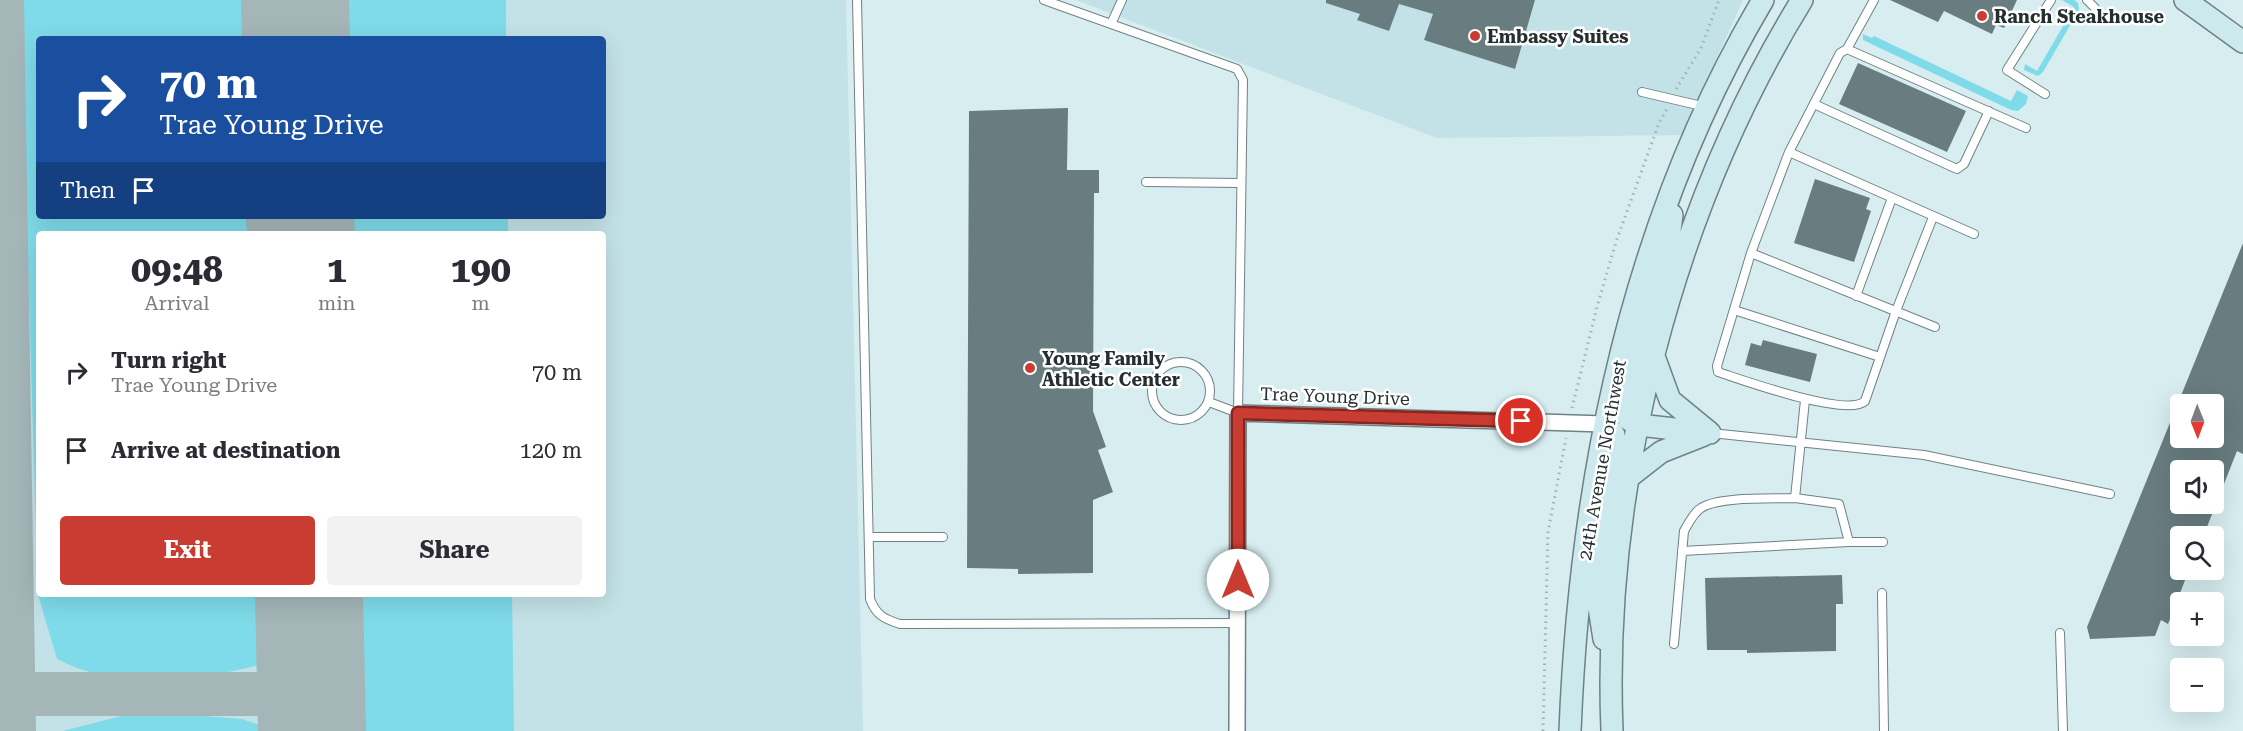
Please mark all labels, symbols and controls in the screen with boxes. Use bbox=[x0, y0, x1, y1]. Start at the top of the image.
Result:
place label: Ranch Steakhouse bbox=[1994, 6, 2164, 27]
marker: Ranch Steakhouse bbox=[1975, 9, 1989, 23]
place label: Embassy Suites bbox=[1487, 26, 1629, 47]
marker: Embassy Suites bbox=[1468, 29, 1482, 43]
text: 70 m bbox=[159, 59, 257, 108]
icon: right bbox=[60, 60, 138, 138]
text: Trae Young Drive bbox=[159, 109, 384, 141]
icon: arrive bbox=[127, 174, 160, 207]
text: Then bbox=[60, 178, 115, 203]
text: 09:48 bbox=[131, 249, 223, 291]
text: 1 bbox=[327, 249, 347, 291]
text: 190 bbox=[451, 249, 511, 291]
text: Arrival bbox=[144, 291, 209, 315]
text: min bbox=[318, 291, 355, 315]
text: m bbox=[472, 291, 490, 315]
text: Turn right bbox=[111, 348, 226, 373]
place label: Young Family Athletic Center bbox=[1042, 348, 1180, 390]
icon: right bbox=[60, 356, 93, 389]
street label: 24th Avenue Northwest bbox=[1574, 358, 1630, 562]
text: 70 m bbox=[532, 360, 582, 385]
marker: Young Family Athletic Center bbox=[1023, 361, 1037, 375]
text: Trae Young Drive bbox=[111, 373, 277, 397]
street label: Trae Young Drive bbox=[1260, 383, 1410, 409]
north arrow bbox=[2170, 394, 2224, 448]
map controls bbox=[2170, 394, 2224, 712]
pin bbox=[1495, 395, 1546, 446]
icon: arrive bbox=[1504, 404, 1537, 437]
icon: arrive bbox=[60, 434, 93, 467]
text: Arrive at destination bbox=[111, 438, 340, 463]
text: 120 m bbox=[519, 438, 582, 463]
button: sound bbox=[2170, 460, 2224, 514]
button: Exit bbox=[60, 516, 315, 585]
button: Share bbox=[327, 516, 582, 585]
button: search bbox=[2170, 526, 2224, 580]
position arrow bbox=[1206, 548, 1270, 612]
button: + bbox=[2170, 592, 2224, 646]
button: − bbox=[2170, 658, 2224, 712]

